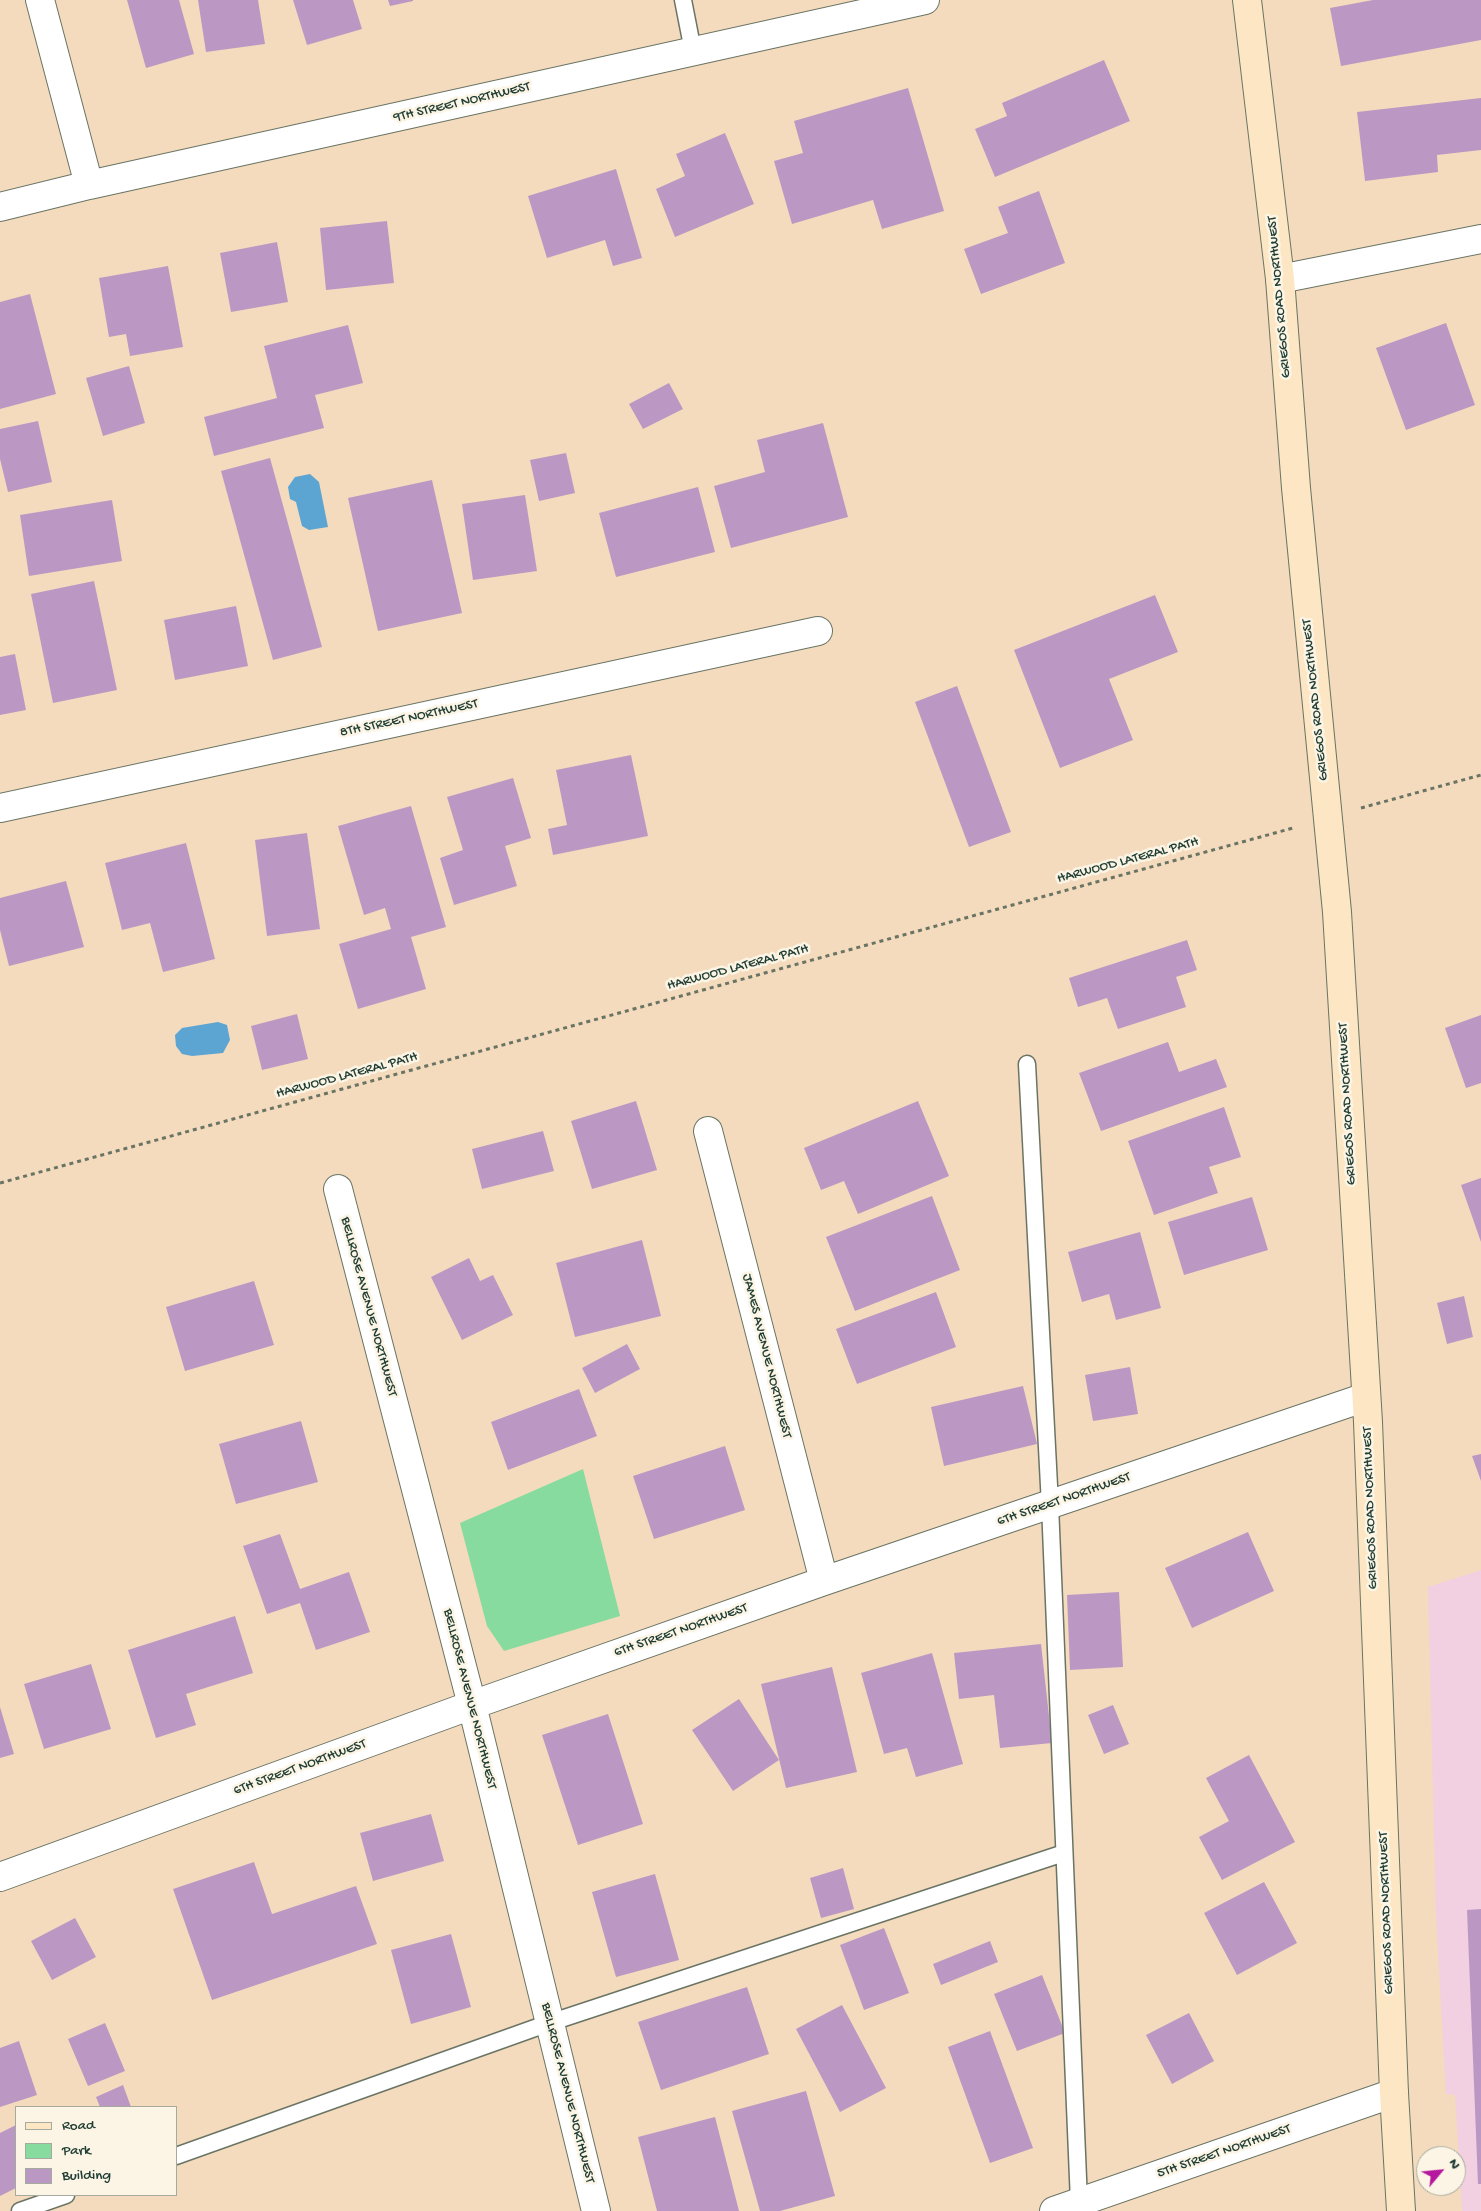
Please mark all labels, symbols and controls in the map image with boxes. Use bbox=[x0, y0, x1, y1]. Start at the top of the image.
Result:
street label: 9TH STREET NORTHWEST bbox=[392, 79, 532, 127]
street label: GRIEGOS ROAD NORTHWEST bbox=[1265, 215, 1295, 379]
street label: GRIEGOS ROAD NORTHWEST bbox=[1299, 618, 1333, 782]
street label: 8TH STREET NORTHWEST bbox=[339, 696, 479, 742]
street label: HARWOOD LATERAL PATH bbox=[1055, 834, 1201, 888]
street label: HARWOOD LATERAL PATH bbox=[665, 941, 811, 995]
street label: GRIEGOS ROAD NORTHWEST bbox=[1335, 1022, 1361, 1186]
street label: HARWOOD LATERAL PATH bbox=[274, 1049, 420, 1103]
street label: BELLROSE AVENUE NORTHWEST bbox=[336, 1215, 400, 1399]
street label: JAMES AVENUE NORTHWEST bbox=[737, 1272, 795, 1440]
street label: GRIEGOS ROAD NORTHWEST bbox=[1360, 1426, 1382, 1590]
street label: 6TH STREET NORTHWEST bbox=[995, 1469, 1133, 1531]
street label: 6TH STREET NORTHWEST bbox=[612, 1600, 750, 1662]
street label: BELLROSE AVENUE NORTHWEST bbox=[438, 1607, 500, 1791]
street label: 6TH STREET NORTHWEST bbox=[231, 1736, 369, 1800]
street label: GRIEGOS ROAD NORTHWEST bbox=[1376, 1831, 1398, 1995]
street label: BELLROSE AVENUE NORTHWEST bbox=[536, 2001, 598, 2185]
legend bbox=[15, 2106, 178, 2196]
text: Road bbox=[62, 2117, 95, 2135]
street label: 5TH STREET NORTHWEST bbox=[1155, 2121, 1293, 2183]
text: Park bbox=[62, 2142, 91, 2160]
north arrow bbox=[1416, 2146, 1466, 2196]
text: N bbox=[1444, 2156, 1463, 2172]
text: Building bbox=[62, 2167, 111, 2185]

